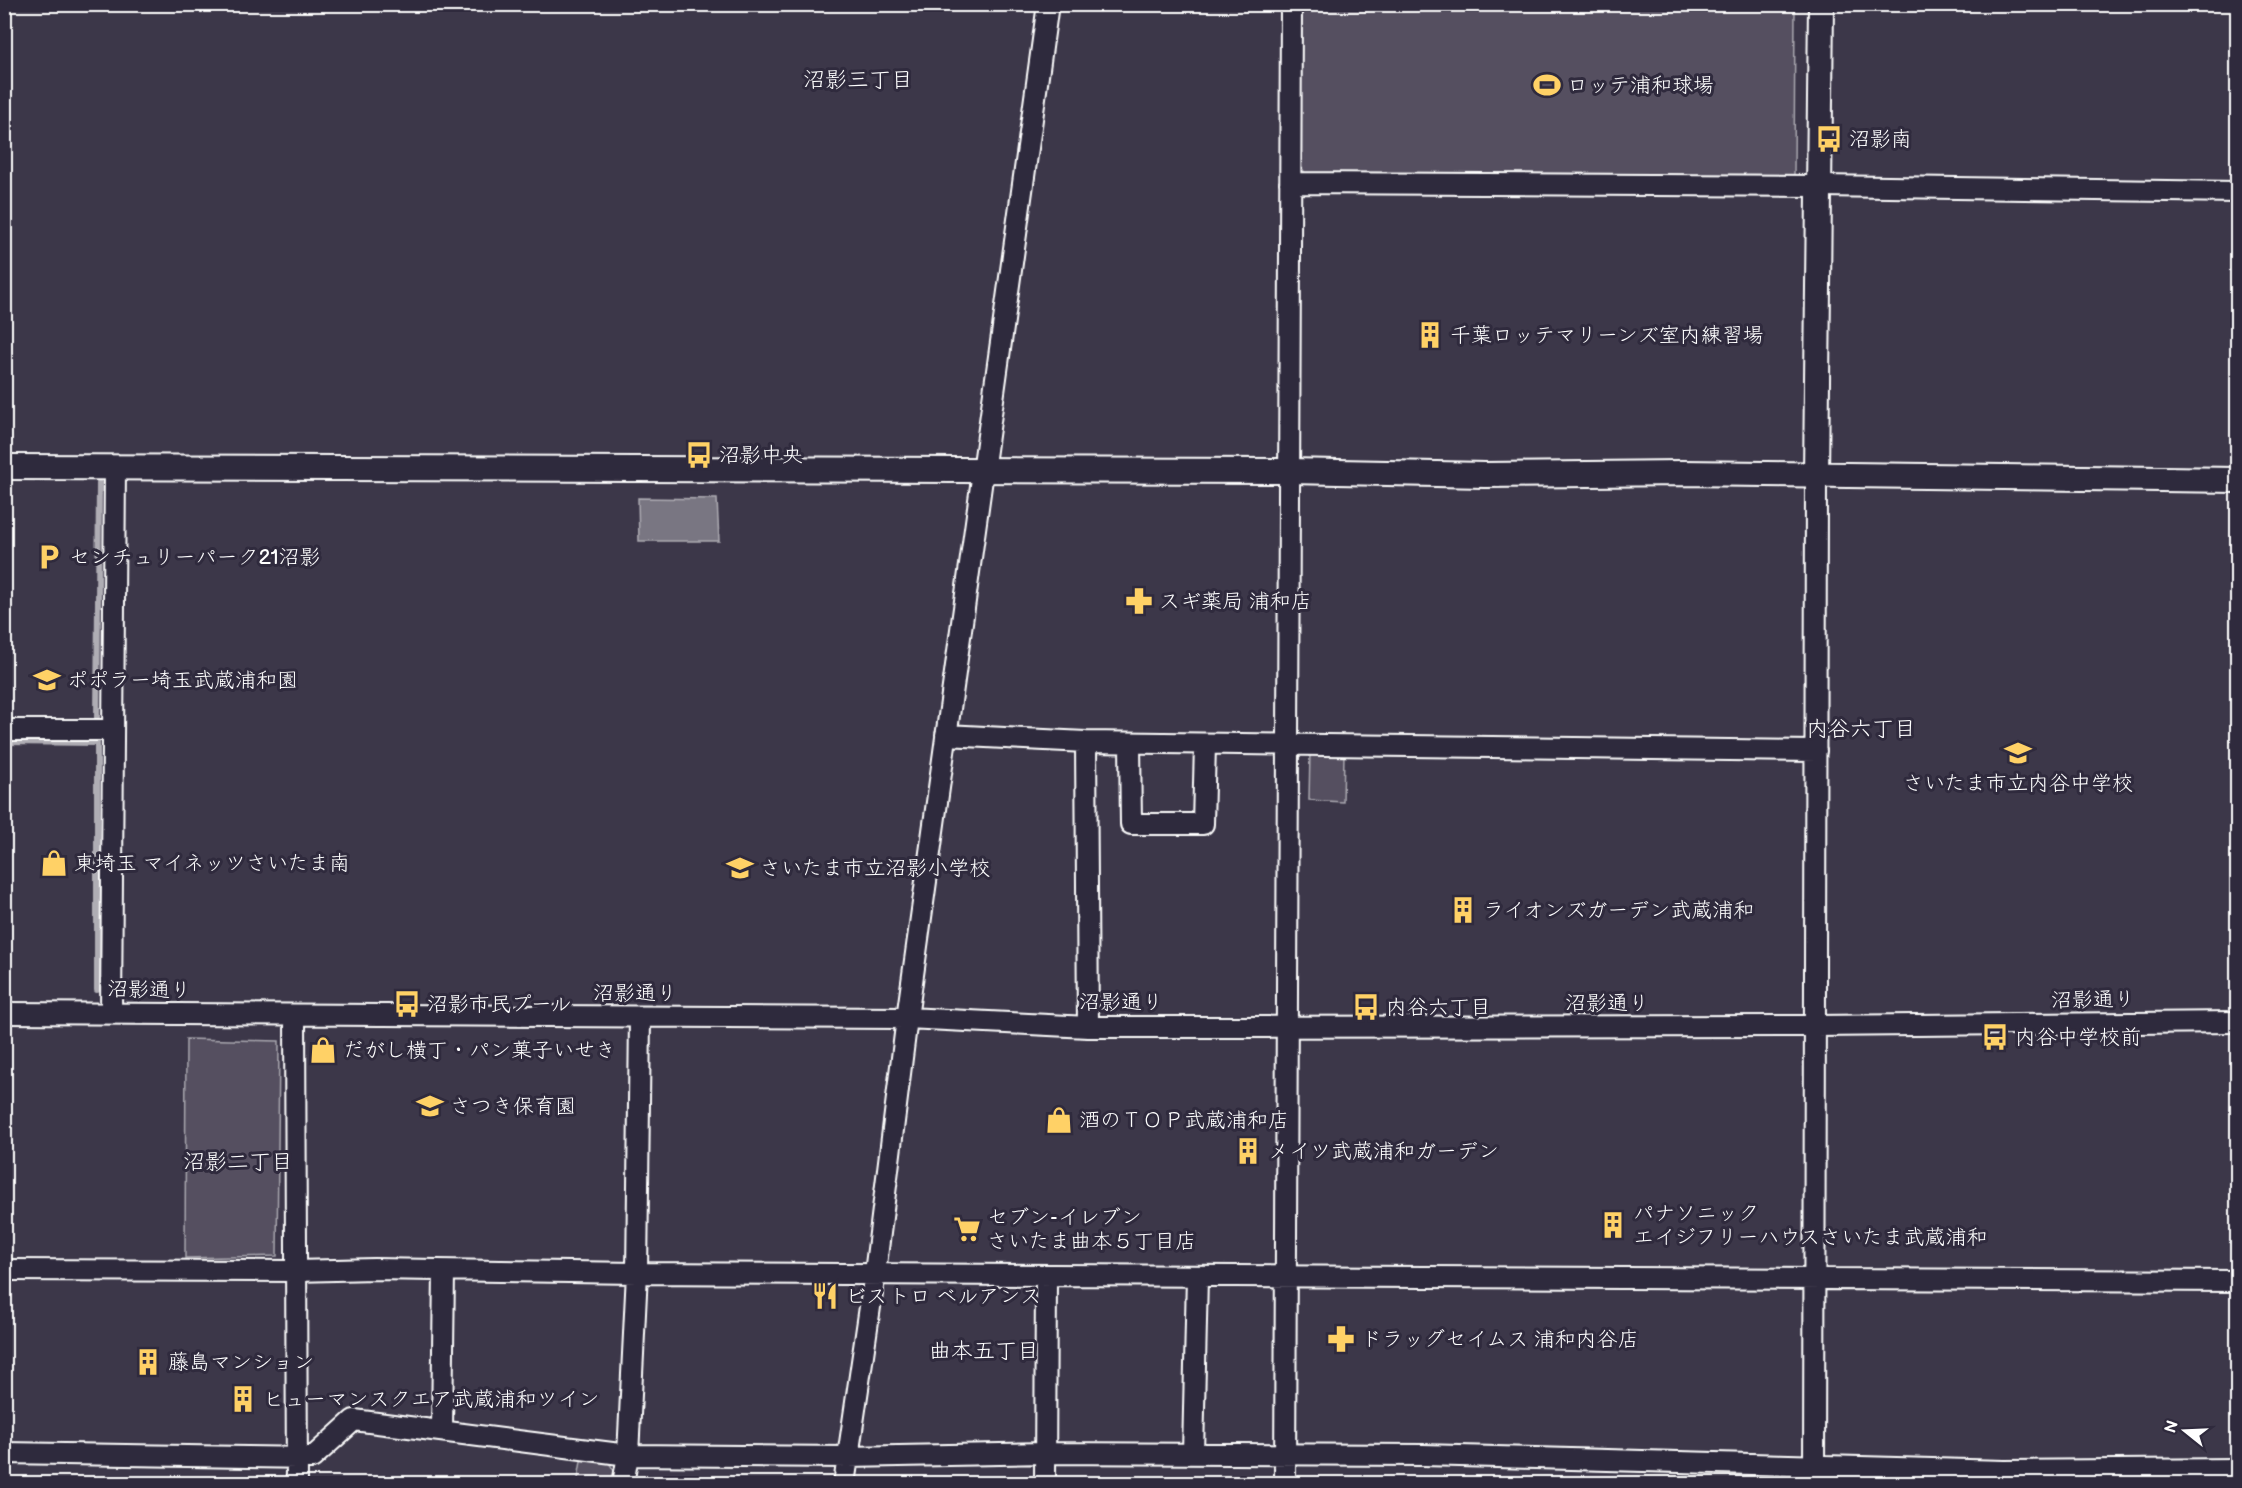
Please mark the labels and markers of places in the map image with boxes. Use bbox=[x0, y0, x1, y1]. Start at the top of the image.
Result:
sports icon: ロッテ浦和球場 bbox=[1532, 70, 1562, 100]
place label: ロッテ浦和球場 bbox=[1567, 73, 1714, 98]
bus stop icon: 沼影南 bbox=[1814, 124, 1844, 154]
place label: 沼影南 bbox=[1849, 127, 1912, 152]
building icon: 千葉ロッテマリーンズ室内練習場 bbox=[1415, 320, 1445, 350]
place label: 千葉ロッテマリーンズ室内練習場 bbox=[1450, 323, 1764, 348]
bus stop icon: 沼影中央 bbox=[684, 440, 714, 470]
place label: 沼影中央 bbox=[719, 443, 803, 468]
parking icon: センチュリーパーク21沼影 bbox=[34, 542, 64, 572]
place label: センチュリーパーク21沼影 bbox=[69, 545, 321, 570]
pharmacy icon: スギ薬局 浦和店 bbox=[1124, 586, 1154, 616]
place label: スギ薬局 浦和店 bbox=[1159, 589, 1312, 614]
school or university icon: ポポラー埼玉武蔵浦和園 bbox=[32, 665, 62, 695]
place label: ポポラー埼玉武蔵浦和園 bbox=[67, 668, 298, 693]
school or university icon: さいたま市立内谷中学校 bbox=[2003, 738, 2033, 768]
place label: さいたま市立内谷中学校 bbox=[1903, 771, 2133, 796]
shop icon: 東埼玉 マイネッツさいたま南 bbox=[39, 848, 69, 878]
place label: 東埼玉 マイネッツさいたま南 bbox=[74, 851, 350, 876]
school or university icon: さいたま市立沼影小学校 bbox=[725, 853, 755, 883]
place label: さいたま市立沼影小学校 bbox=[760, 856, 990, 881]
building icon: ライオンズガーデン武蔵浦和 bbox=[1448, 895, 1478, 925]
place label: ライオンズガーデン武蔵浦和 bbox=[1483, 898, 1754, 923]
bus stop icon: 沼影市民プール bbox=[392, 989, 422, 1019]
place label: 沼影市民プール bbox=[427, 992, 571, 1017]
bus stop icon: 内谷六丁目 bbox=[1351, 992, 1381, 1022]
place label: 内谷六丁目 bbox=[1386, 995, 1491, 1020]
bus stop icon: 内谷中学校前 bbox=[1980, 1022, 2010, 1052]
place label: 内谷中学校前 bbox=[2015, 1025, 2141, 1050]
shop icon: だがし横丁・パン菓子いせき bbox=[308, 1035, 338, 1065]
place label: だがし横丁・パン菓子いせき bbox=[343, 1038, 616, 1063]
school or university icon: さつき保育園 bbox=[415, 1091, 445, 1121]
place label: さつき保育園 bbox=[450, 1094, 576, 1119]
shop icon: 酒のＴＯＰ武蔵浦和店 bbox=[1044, 1105, 1074, 1135]
place label: 酒のＴＯＰ武蔵浦和店 bbox=[1079, 1108, 1289, 1133]
building icon: メイツ武蔵浦和ガーデン bbox=[1233, 1136, 1263, 1166]
place label: メイツ武蔵浦和ガーデン bbox=[1268, 1139, 1499, 1164]
place label: パナソニック エイジフリーハウスさいたま武蔵浦和 bbox=[1633, 1201, 1987, 1250]
place label: セブン-イレブン さいたま曲本５丁目店 bbox=[987, 1205, 1196, 1254]
building icon: パナソニック エイジフリーハウスさいたま武蔵浦和 bbox=[1598, 1210, 1628, 1240]
supermarket icon: セブン-イレブン さいたま曲本５丁目店 bbox=[952, 1214, 982, 1244]
restaurant icon: ビストロ ベルアンス bbox=[810, 1281, 840, 1311]
place label: ビストロ ベルアンス bbox=[845, 1284, 1041, 1309]
pharmacy icon: ドラッグセイムス 浦和内谷店 bbox=[1326, 1324, 1356, 1354]
place label: ドラッグセイムス 浦和内谷店 bbox=[1361, 1327, 1639, 1352]
building icon: 藤島マンション bbox=[133, 1347, 163, 1377]
place label: 藤島マンション bbox=[168, 1350, 314, 1375]
building icon: ヒューマンスクエア武蔵浦和ツイン bbox=[228, 1384, 258, 1414]
place label: ヒューマンスクエア武蔵浦和ツイン bbox=[263, 1387, 599, 1412]

